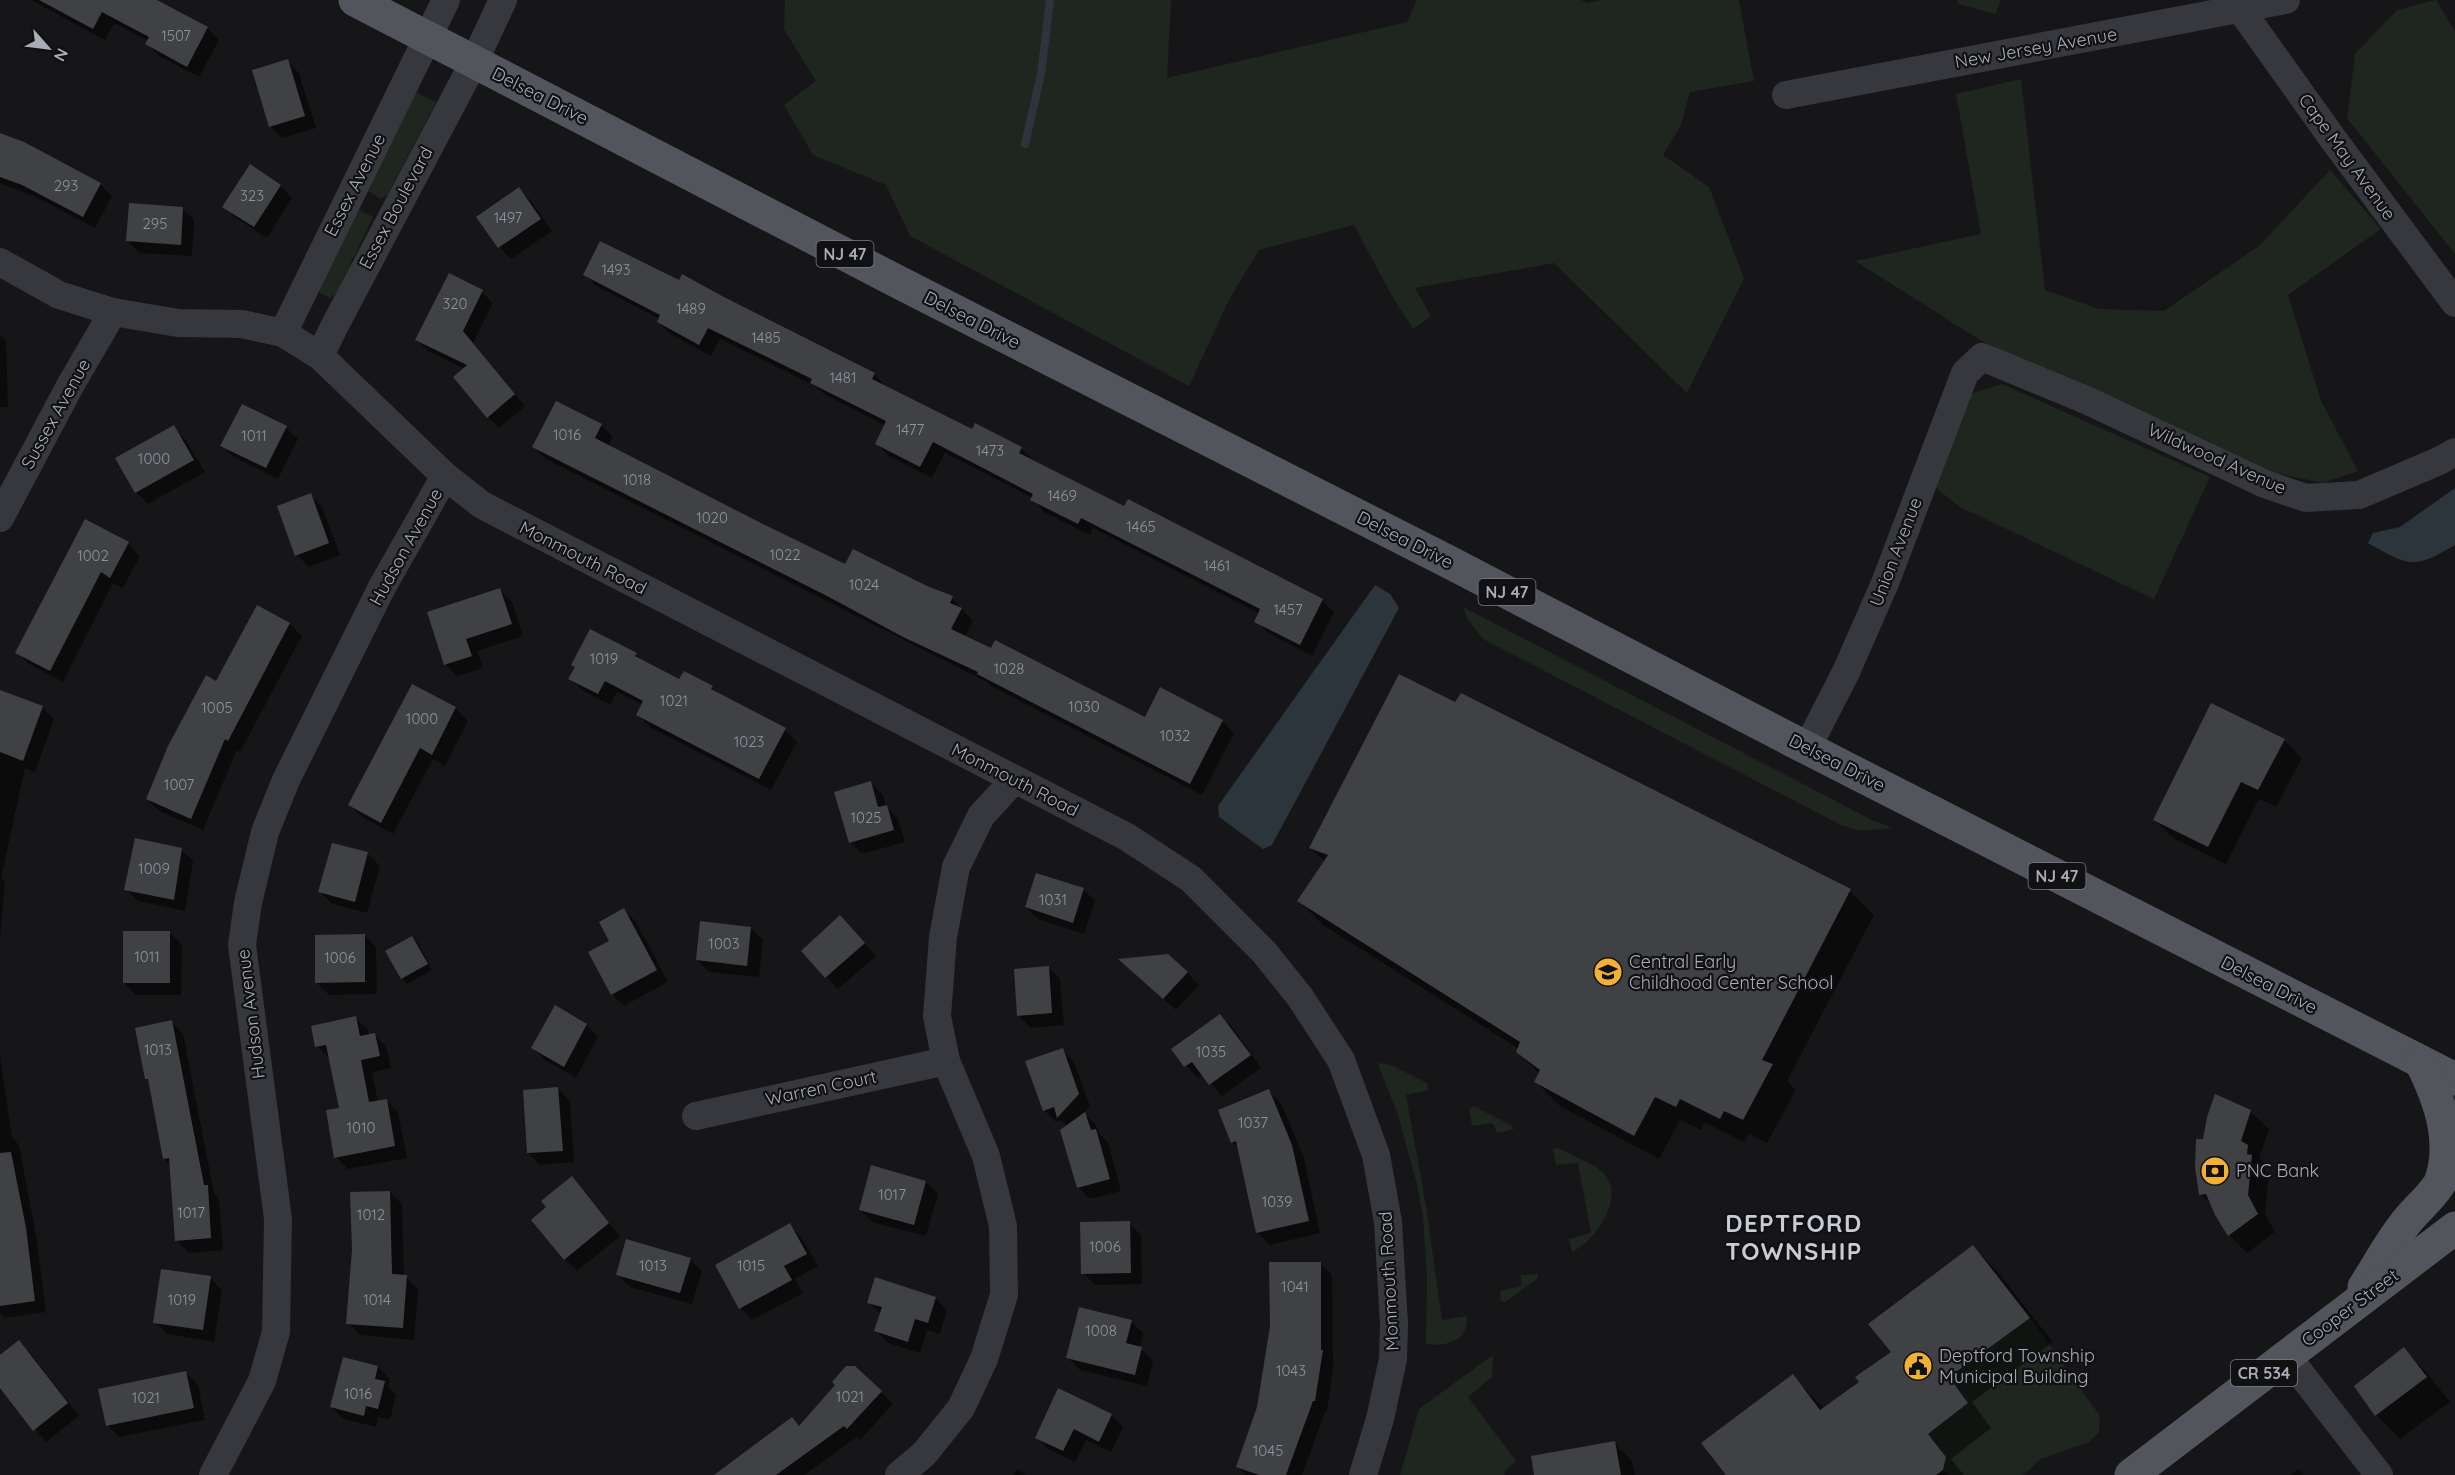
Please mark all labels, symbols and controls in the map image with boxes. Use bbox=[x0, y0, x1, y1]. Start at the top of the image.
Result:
north arrow bbox=[18, 18, 78, 78]
street label: New Jersey Avenue bbox=[1953, 22, 2119, 73]
house number: 1507 bbox=[161, 26, 191, 45]
text: N bbox=[50, 45, 73, 65]
street label: Delsea Drive bbox=[488, 61, 592, 130]
street label: Cape May Avenue bbox=[2294, 89, 2401, 225]
street label: Essex Avenue bbox=[319, 130, 390, 240]
street label: Essex Boulevard bbox=[354, 143, 438, 273]
house number: 293 bbox=[54, 176, 78, 195]
house number: 323 bbox=[240, 186, 264, 205]
house number: 1497 bbox=[494, 208, 523, 227]
house number: 295 bbox=[143, 214, 167, 233]
road number: NJ 47 bbox=[816, 241, 874, 267]
house number: 1493 bbox=[601, 260, 631, 279]
street label: Delsea Drive bbox=[920, 285, 1024, 354]
house number: 320 bbox=[442, 294, 468, 313]
house number: 1489 bbox=[676, 299, 706, 318]
house number: 1485 bbox=[751, 328, 781, 347]
street label: Sussex Avenue bbox=[16, 355, 95, 473]
house number: 1481 bbox=[830, 368, 856, 387]
street label: Wildwood Avenue bbox=[2145, 418, 2290, 499]
house number: 1477 bbox=[896, 420, 924, 439]
house number: 1016 bbox=[553, 425, 581, 444]
house number: 1011 bbox=[241, 426, 267, 445]
house number: 1473 bbox=[976, 441, 1004, 460]
house number: 1000 bbox=[138, 449, 170, 468]
house number: 1018 bbox=[623, 470, 651, 489]
street label: Hudson Avenue bbox=[364, 484, 447, 609]
house number: 1469 bbox=[1047, 486, 1077, 505]
street label: Union Avenue bbox=[1864, 494, 1927, 610]
street label: Delsea Drive bbox=[1353, 505, 1457, 574]
house number: 1020 bbox=[696, 508, 728, 527]
street label: Monmouth Road bbox=[516, 516, 651, 599]
house number: 1465 bbox=[1126, 517, 1156, 536]
house number: 1022 bbox=[769, 545, 801, 564]
house number: 1002 bbox=[77, 546, 109, 565]
house number: 1461 bbox=[1204, 556, 1230, 575]
house number: 1024 bbox=[849, 575, 879, 594]
road number: NJ 47 bbox=[1478, 579, 1536, 605]
house number: 1457 bbox=[1273, 600, 1303, 619]
house number: 1019 bbox=[590, 649, 618, 668]
house number: 1028 bbox=[994, 659, 1024, 678]
house number: 1021 bbox=[660, 691, 688, 710]
house number: 1030 bbox=[1068, 697, 1100, 716]
house number: 1005 bbox=[201, 698, 233, 717]
house number: 1000 bbox=[406, 709, 438, 728]
house number: 1032 bbox=[1160, 726, 1190, 745]
street label: Delsea Drive bbox=[1785, 728, 1889, 797]
house number: 1023 bbox=[734, 732, 764, 751]
street label: Monmouth Road bbox=[948, 738, 1083, 821]
house number: 1007 bbox=[164, 775, 194, 794]
house number: 1025 bbox=[851, 808, 881, 827]
house number: 1009 bbox=[138, 859, 170, 878]
road number: NJ 47 bbox=[2028, 863, 2086, 889]
house number: 1031 bbox=[1039, 890, 1067, 909]
house number: 1003 bbox=[708, 934, 740, 953]
house number: 1011 bbox=[134, 947, 160, 966]
street label: Hudson Avenue bbox=[231, 948, 270, 1080]
house number: 1006 bbox=[324, 948, 356, 967]
place label: Central Early Childhood Center School bbox=[1629, 950, 1833, 994]
street label: Delsea Drive bbox=[2217, 950, 2321, 1019]
school or university icon: Central Early Childhood Center School bbox=[1592, 956, 1624, 988]
house number: 1013 bbox=[144, 1040, 172, 1059]
house number: 1035 bbox=[1196, 1042, 1226, 1061]
street label: Warren Court bbox=[763, 1065, 879, 1111]
house number: 1037 bbox=[1238, 1113, 1268, 1132]
house number: 1010 bbox=[347, 1118, 376, 1137]
bank icon: PNC Bank bbox=[2199, 1155, 2231, 1187]
place label: PNC Bank bbox=[2236, 1159, 2319, 1182]
house number: 1017 bbox=[878, 1185, 906, 1204]
house number: 1039 bbox=[1262, 1192, 1292, 1211]
house number: 1017 bbox=[177, 1203, 205, 1222]
house number: 1012 bbox=[357, 1205, 385, 1224]
district label: DEPTFORD TOWNSHIP bbox=[1725, 1208, 1863, 1266]
street label: Monmouth Road bbox=[1373, 1211, 1404, 1351]
house number: 1006 bbox=[1089, 1237, 1121, 1256]
house number: 1013 bbox=[639, 1256, 667, 1275]
house number: 1015 bbox=[737, 1256, 765, 1275]
street label: Cooper Street bbox=[2297, 1264, 2403, 1352]
house number: 1041 bbox=[1281, 1277, 1309, 1296]
house number: 1019 bbox=[168, 1290, 196, 1309]
house number: 1014 bbox=[363, 1290, 391, 1309]
house number: 1008 bbox=[1085, 1321, 1117, 1340]
place label: Deptford Township Municipal Building bbox=[1939, 1344, 2095, 1388]
public building icon: Deptford Township Municipal Building bbox=[1902, 1350, 1934, 1382]
road number: CR 534 bbox=[2231, 1360, 2297, 1386]
house number: 1043 bbox=[1276, 1361, 1306, 1380]
house number: 1016 bbox=[344, 1384, 372, 1403]
house number: 1021 bbox=[836, 1387, 864, 1406]
house number: 1021 bbox=[132, 1388, 160, 1407]
house number: 1045 bbox=[1253, 1441, 1283, 1460]

